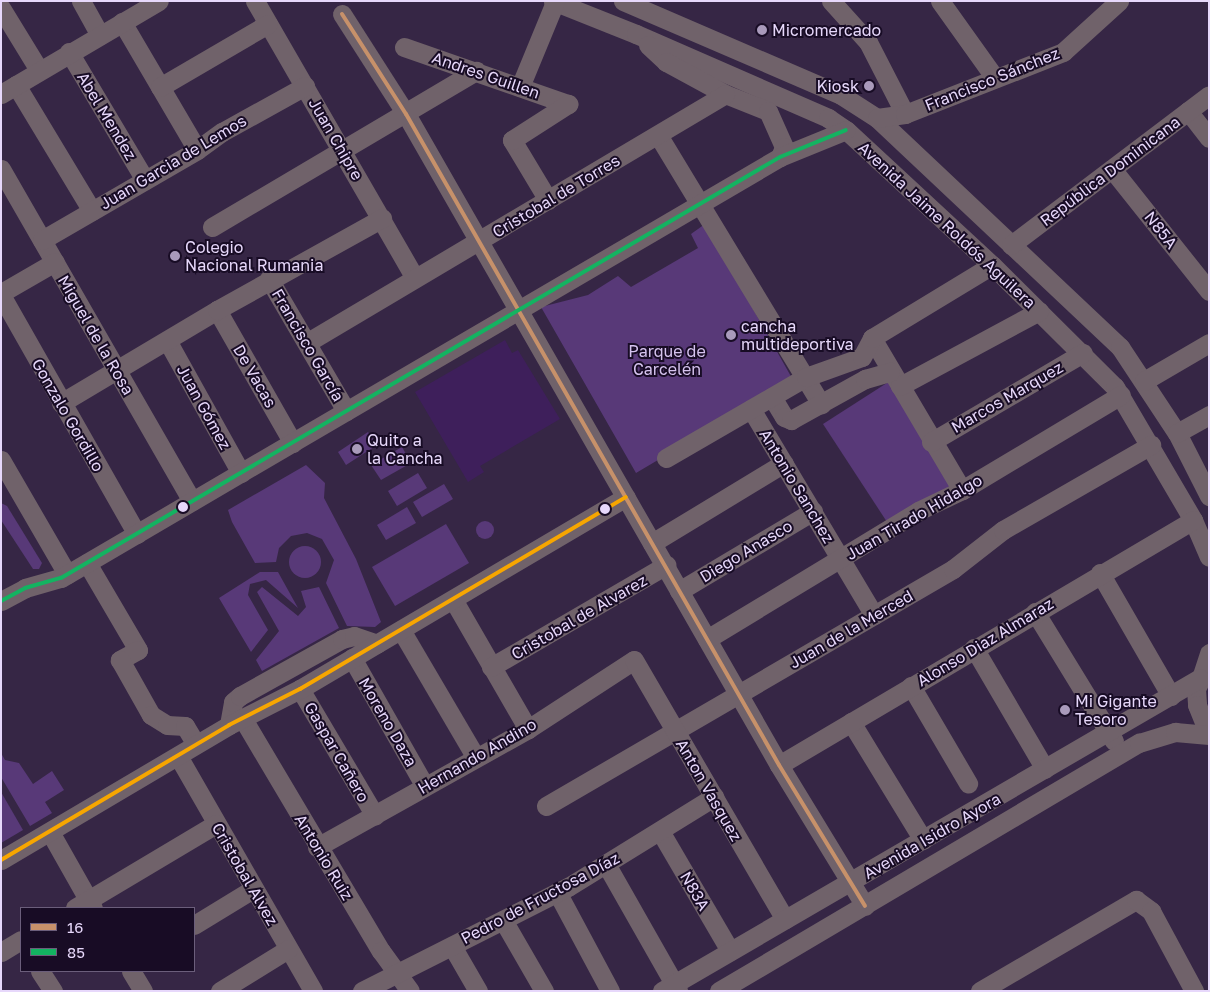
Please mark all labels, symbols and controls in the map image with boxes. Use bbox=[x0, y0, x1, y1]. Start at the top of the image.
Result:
place label: Micromercado bbox=[772, 20, 881, 40]
marker: Micromercado bbox=[756, 24, 768, 36]
street label: Francisco Sánchez bbox=[922, 43, 1062, 115]
street label: Andres Guillen bbox=[430, 48, 542, 102]
street label: Abel Mendez bbox=[73, 69, 141, 163]
place label: Kiosk bbox=[817, 76, 859, 96]
marker: Kiosk bbox=[863, 80, 875, 92]
street label: Juan Chipre bbox=[305, 95, 367, 183]
street label: Juan Garcia de Lemos bbox=[96, 111, 250, 213]
street label: República Dominicana bbox=[1036, 112, 1184, 230]
street label: Avenida Jaime Roldós Aguilera bbox=[854, 138, 1040, 312]
street label: Cristobal de Torres bbox=[489, 150, 623, 242]
street label: N85A bbox=[1141, 208, 1181, 252]
place label: Colegio Nacional Rumania bbox=[185, 237, 323, 275]
marker: Colegio Nacional Rumania bbox=[169, 250, 181, 262]
street label: Miguel de la Rosa bbox=[54, 272, 138, 398]
street label: Francisco García bbox=[268, 285, 348, 405]
place label: cancha multideportiva bbox=[741, 316, 854, 354]
marker: cancha multideportiva bbox=[725, 329, 737, 341]
street label: De Vacas bbox=[229, 341, 281, 411]
park label: Parque de Carcelén bbox=[628, 341, 706, 379]
street label: Gonzalo Gordillo bbox=[28, 355, 108, 475]
street label: Marcos Marquez bbox=[948, 357, 1066, 437]
street label: Juan Gómez bbox=[173, 361, 235, 453]
street label: Antonio Sanchez bbox=[755, 426, 839, 546]
place label: Quito a la Cancha bbox=[367, 430, 443, 468]
marker: Quito a la Cancha bbox=[351, 443, 363, 455]
street label: Juan Tirado Hidalgo bbox=[843, 470, 985, 564]
unlabelled marker bbox=[178, 502, 188, 512]
unlabelled marker bbox=[600, 504, 610, 514]
street label: Diego Anasco bbox=[696, 516, 796, 586]
street label: Cristobal de Alvarez bbox=[508, 570, 650, 664]
street label: Juan de la Merced bbox=[786, 586, 916, 672]
street label: Alonso Diaz Almaraz bbox=[913, 594, 1057, 690]
street label: Moreno Daza bbox=[355, 674, 421, 770]
place label: Mi Gigante Tesoro bbox=[1075, 691, 1157, 729]
street label: Gaspar Cañero bbox=[301, 698, 373, 806]
marker: Mi Gigante Tesoro bbox=[1059, 704, 1071, 716]
street label: Hernando Andino bbox=[414, 714, 540, 798]
street label: Anton Vasquez bbox=[672, 736, 746, 844]
street label: Avenida Isidro Ayora bbox=[860, 789, 1004, 883]
street label: Antonio Ruiz bbox=[291, 811, 357, 903]
street label: Cristobal Alvez bbox=[208, 819, 282, 929]
street label: Pedro de Fructosa Díaz bbox=[458, 848, 622, 948]
street label: N83A bbox=[676, 868, 714, 914]
legend bbox=[20, 907, 195, 972]
text: 16 bbox=[67, 918, 83, 936]
text: 85 bbox=[67, 943, 85, 961]

